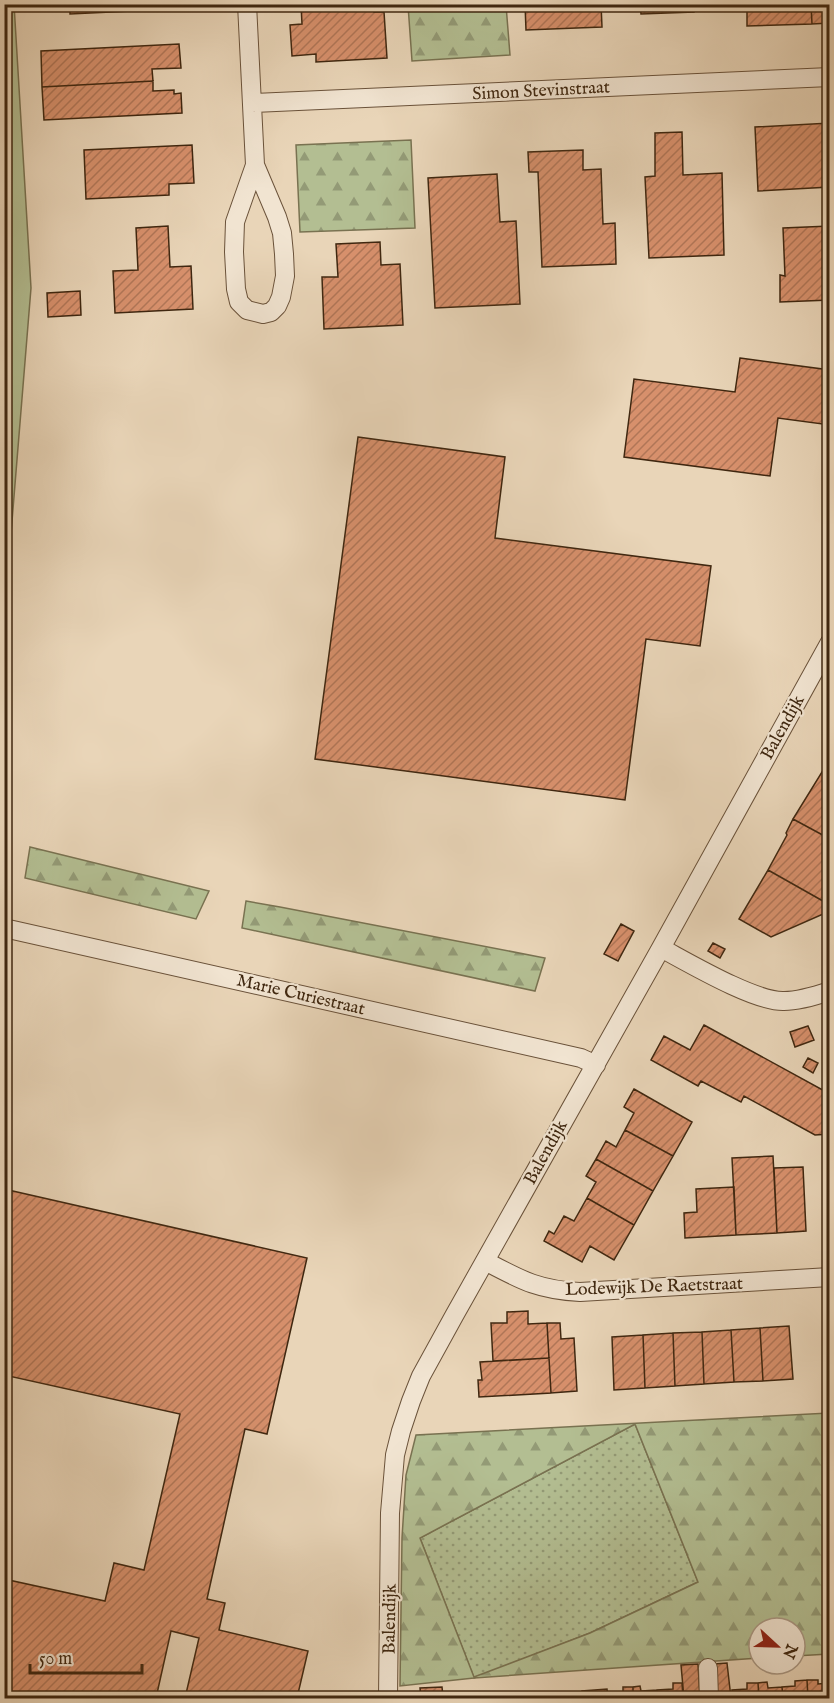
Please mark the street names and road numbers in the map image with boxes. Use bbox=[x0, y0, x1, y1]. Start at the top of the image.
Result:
street label: Simon Stevinstraat bbox=[472, 76, 611, 107]
street label: Balendijk bbox=[756, 691, 811, 764]
street label: Marie Curiestraat bbox=[234, 970, 367, 1021]
street label: Balendijk bbox=[519, 1116, 574, 1189]
street label: Lodewijk De Raetstraat bbox=[565, 1273, 744, 1302]
street label: Balendijk bbox=[378, 1583, 403, 1655]

